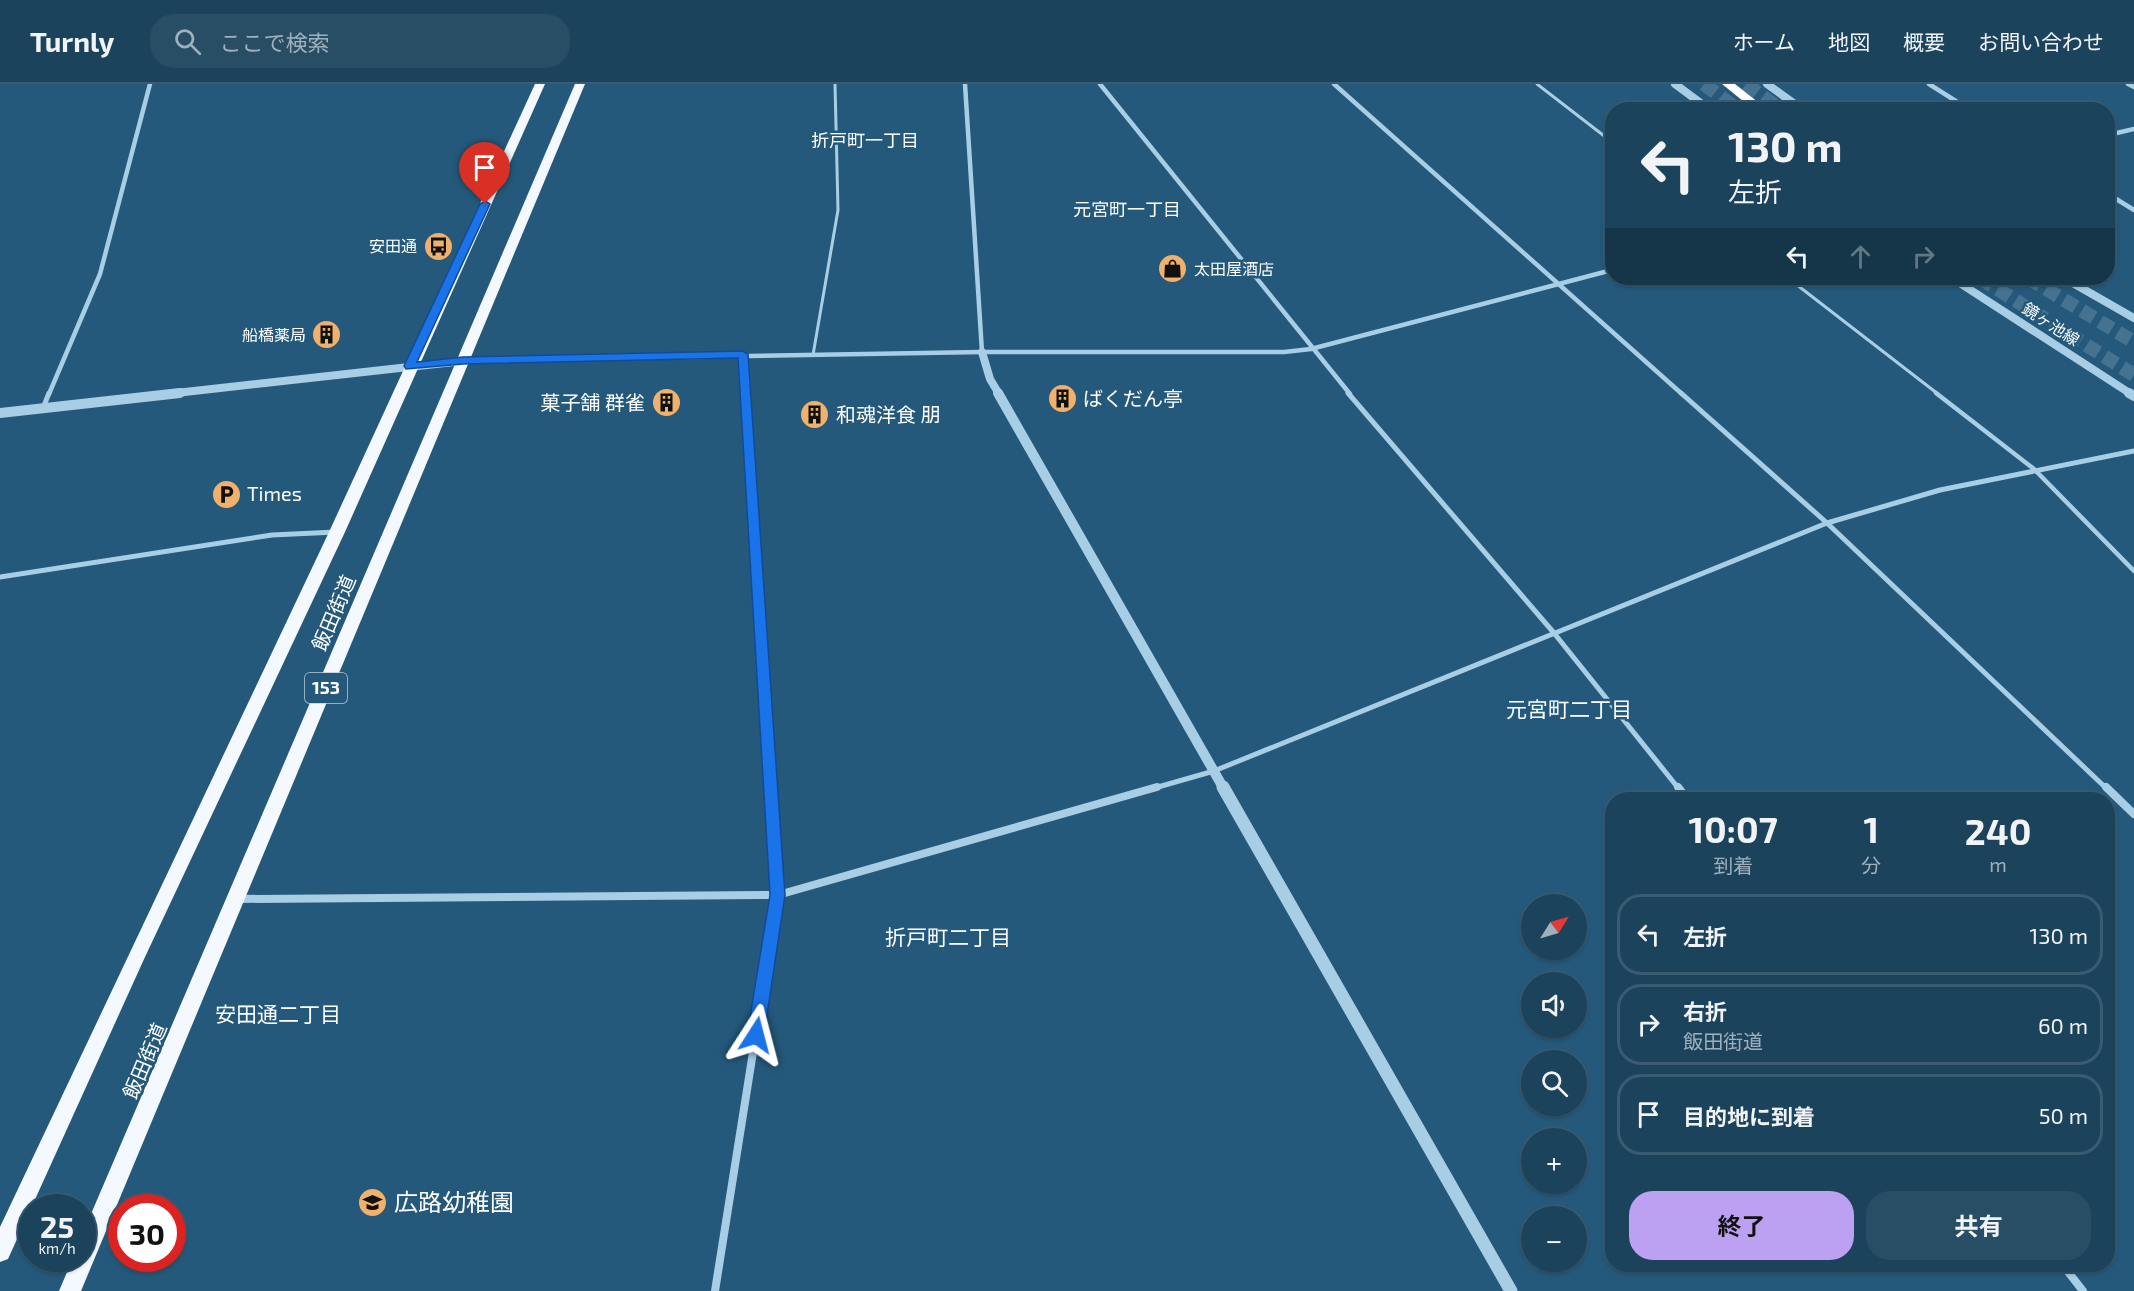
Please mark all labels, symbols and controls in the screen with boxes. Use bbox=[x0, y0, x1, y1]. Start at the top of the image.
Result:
search box bbox=[150, 14, 570, 68]
text: Turnly bbox=[30, 24, 114, 58]
icon: search bbox=[171, 25, 204, 58]
text: ここで検索 bbox=[219, 29, 329, 55]
text: ホーム bbox=[1733, 29, 1795, 54]
text: 地図 bbox=[1828, 29, 1870, 54]
text: 概要 bbox=[1903, 29, 1945, 54]
text: お問い合わせ bbox=[1978, 29, 2104, 54]
text: 130 m bbox=[1728, 120, 1843, 170]
icon: left bbox=[1629, 126, 1707, 204]
district label: 折戸町一丁目 bbox=[811, 129, 919, 151]
pin bbox=[459, 142, 510, 204]
icon: arrive bbox=[468, 151, 501, 184]
text: 左折 bbox=[1728, 175, 1782, 207]
district label: 元宮町一丁目 bbox=[1073, 198, 1181, 220]
bus stop icon: 安田通 bbox=[422, 230, 454, 262]
place label: 安田通 bbox=[369, 236, 417, 255]
icon: left bbox=[1781, 240, 1814, 273]
icon: ahead bbox=[1844, 240, 1877, 273]
icon: right bbox=[1907, 240, 1940, 273]
shop icon: 太田屋酒店 bbox=[1157, 253, 1189, 285]
place label: 太田屋酒店 bbox=[1194, 259, 1274, 278]
street label: 鏡ヶ池線 bbox=[2019, 298, 2083, 349]
building icon: 船橋薬局 bbox=[311, 319, 343, 351]
place label: 船橋薬局 bbox=[242, 325, 306, 344]
building icon: ばくだん亭 bbox=[1046, 383, 1078, 415]
place label: ばくだん亭 bbox=[1083, 386, 1183, 410]
building icon: 菓子舗 群雀 bbox=[650, 387, 682, 419]
place label: 菓子舗 群雀 bbox=[541, 390, 645, 414]
building icon: 和魂洋食 朋 bbox=[799, 399, 831, 431]
place label: 和魂洋食 朋 bbox=[836, 402, 940, 426]
parking icon: Times bbox=[210, 478, 242, 510]
place label: Times bbox=[247, 481, 302, 505]
street label: 飯田街道 bbox=[306, 571, 360, 654]
road number: 153 bbox=[305, 673, 347, 703]
district label: 元宮町二丁目 bbox=[1506, 696, 1632, 721]
text: 10:07 bbox=[1689, 807, 1778, 850]
text: 1 bbox=[1864, 807, 1879, 850]
text: 240 bbox=[1965, 809, 2031, 852]
text: m bbox=[1989, 852, 2007, 876]
text: 到着 bbox=[1713, 853, 1753, 877]
text: 分 bbox=[1861, 853, 1881, 877]
north arrow bbox=[1521, 894, 1587, 960]
map controls bbox=[1521, 894, 1587, 1272]
icon: left bbox=[1632, 918, 1665, 951]
text: 130 m bbox=[2030, 922, 2088, 948]
text: 左折 bbox=[1683, 923, 1727, 949]
district label: 折戸町二丁目 bbox=[885, 924, 1011, 949]
button: sound bbox=[1521, 972, 1587, 1038]
text: 右折 bbox=[1683, 998, 1727, 1024]
district label: 安田通二丁目 bbox=[215, 1001, 341, 1026]
position arrow bbox=[724, 1003, 788, 1067]
icon: right bbox=[1632, 1008, 1665, 1041]
text: 60 m bbox=[2038, 1012, 2088, 1038]
street label: 飯田街道 bbox=[117, 1019, 171, 1102]
text: 飯田街道 bbox=[1683, 1029, 1763, 1053]
button: search bbox=[1521, 1050, 1587, 1116]
icon: arrive bbox=[1632, 1098, 1665, 1131]
text: 50 m bbox=[2039, 1102, 2088, 1128]
text: 目的地に到着 bbox=[1683, 1103, 1815, 1129]
button: + bbox=[1521, 1128, 1587, 1194]
school or university icon: 広路幼稚園 bbox=[357, 1187, 389, 1219]
place label: 広路幼稚園 bbox=[394, 1187, 514, 1216]
button: 終了 bbox=[1629, 1191, 1854, 1260]
button: 共有 bbox=[1866, 1191, 2091, 1260]
speed limit sign: 30 bbox=[108, 1194, 186, 1272]
button: − bbox=[1521, 1206, 1587, 1272]
text: 25 bbox=[40, 1208, 74, 1244]
text: km/h bbox=[38, 1239, 76, 1257]

